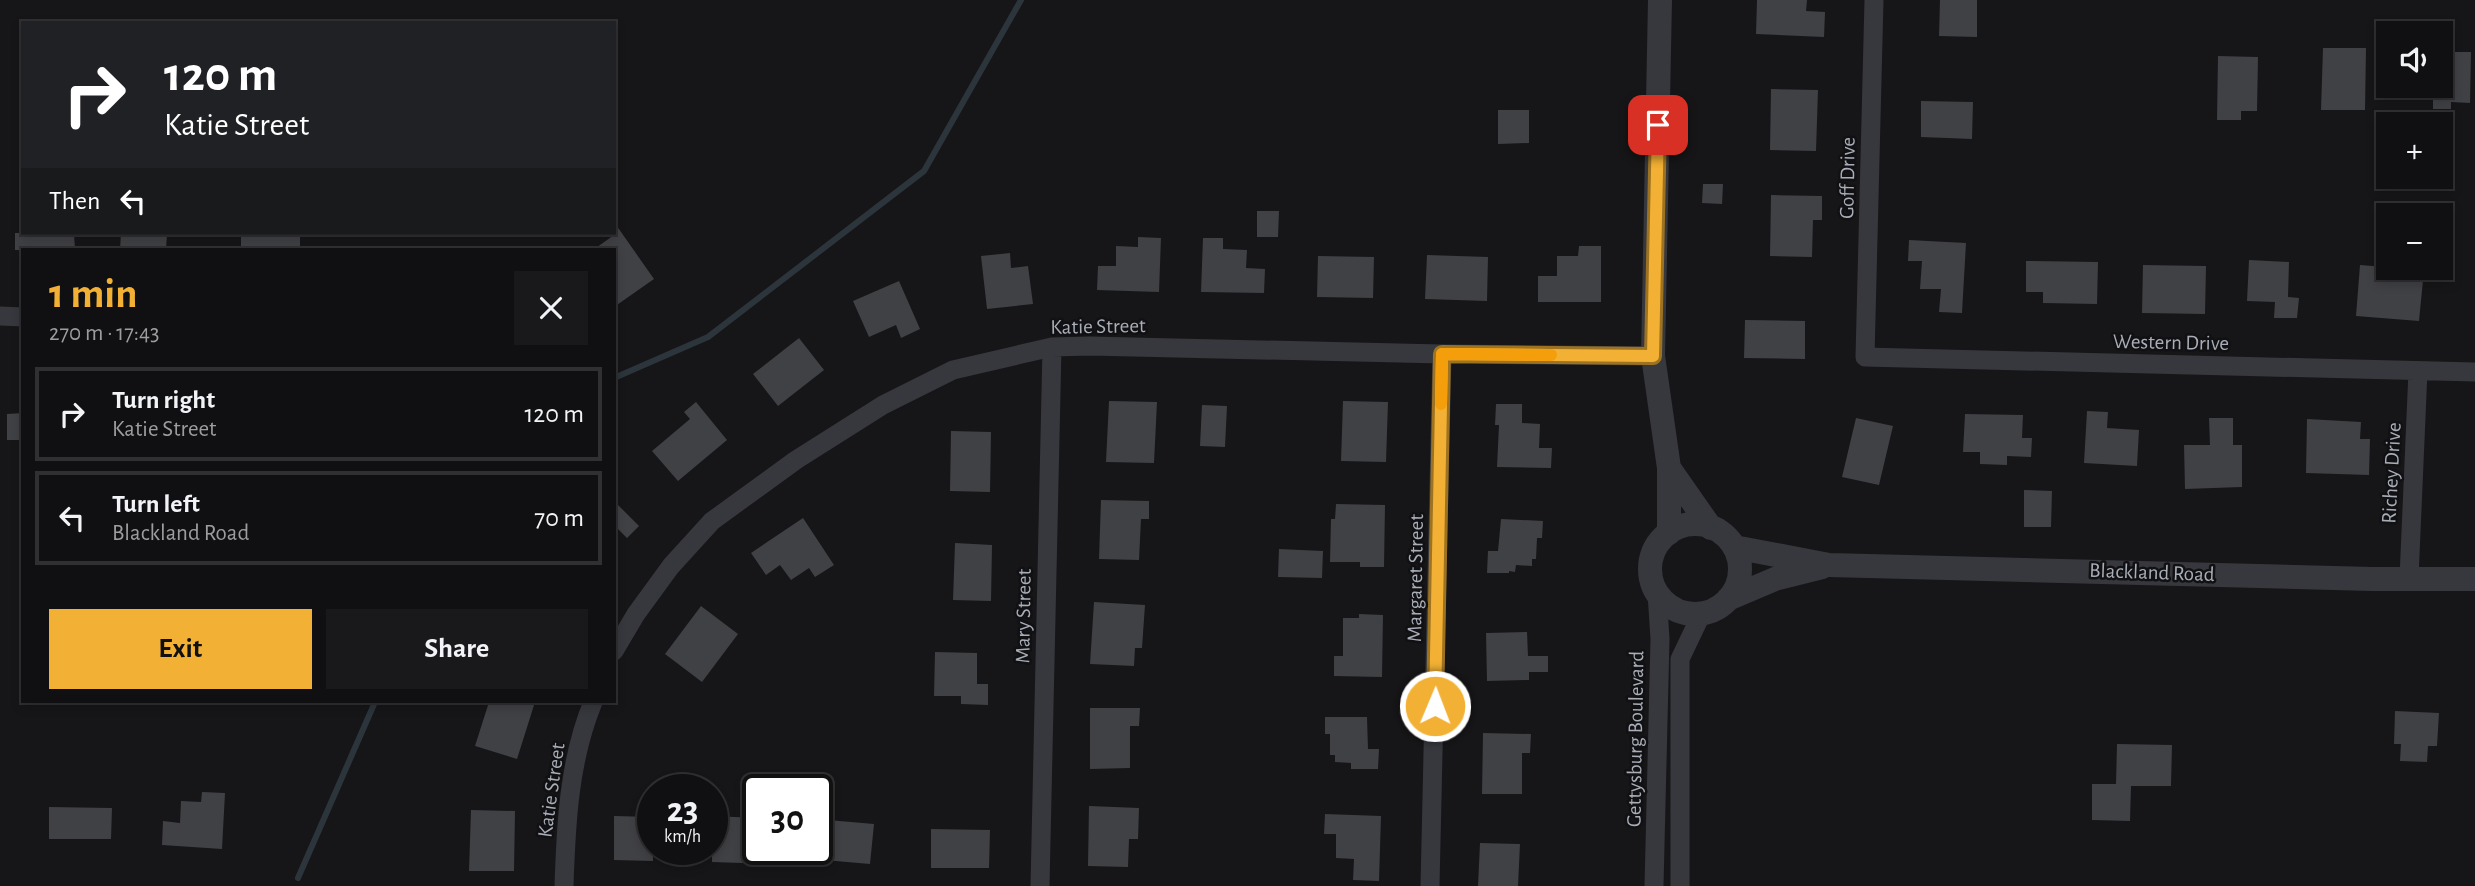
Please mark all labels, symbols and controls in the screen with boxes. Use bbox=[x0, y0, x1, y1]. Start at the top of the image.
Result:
map controls bbox=[2376, 21, 2453, 280]
button: sound bbox=[2376, 21, 2453, 98]
icon: right bbox=[49, 49, 140, 140]
text: 120 m bbox=[164, 51, 277, 100]
pin bbox=[1628, 95, 1688, 155]
icon: arrive bbox=[1639, 106, 1677, 144]
text: Katie Street bbox=[164, 109, 309, 141]
button: + bbox=[2376, 112, 2453, 189]
street label: Goff Drive bbox=[1836, 137, 1859, 219]
icon: left bbox=[114, 182, 152, 220]
text: Then bbox=[49, 188, 100, 214]
button: − bbox=[2376, 203, 2453, 280]
button: close bbox=[514, 271, 588, 345]
text: 1 min bbox=[49, 273, 138, 315]
street label: Katie Street bbox=[1050, 315, 1146, 338]
text: 270 m · 17:43 bbox=[49, 322, 160, 345]
street label: Western Drive bbox=[2113, 331, 2229, 354]
text: Turn right bbox=[112, 387, 215, 413]
icon: right bbox=[53, 395, 91, 433]
text: 120 m bbox=[524, 401, 584, 427]
text: Katie Street bbox=[112, 418, 216, 441]
street label: Richey Drive bbox=[2378, 422, 2405, 524]
text: Turn left bbox=[112, 491, 200, 517]
icon: left bbox=[53, 499, 91, 537]
text: 70 m bbox=[534, 505, 584, 531]
street label: Margaret Street bbox=[1404, 513, 1427, 642]
text: Blackland Road bbox=[112, 522, 249, 545]
street label: Blackland Road bbox=[2089, 560, 2215, 585]
street label: Mary Street bbox=[1012, 568, 1035, 664]
button: Exit bbox=[49, 609, 312, 689]
button: Share bbox=[326, 609, 588, 689]
street label: Gettysburg Boulevard bbox=[1623, 651, 1648, 827]
position arrow bbox=[1398, 669, 1472, 743]
street label: Katie Street bbox=[534, 741, 569, 839]
speed limit sign: 30 bbox=[742, 774, 833, 865]
text: 23 bbox=[667, 793, 698, 828]
text: km/h bbox=[664, 828, 701, 846]

